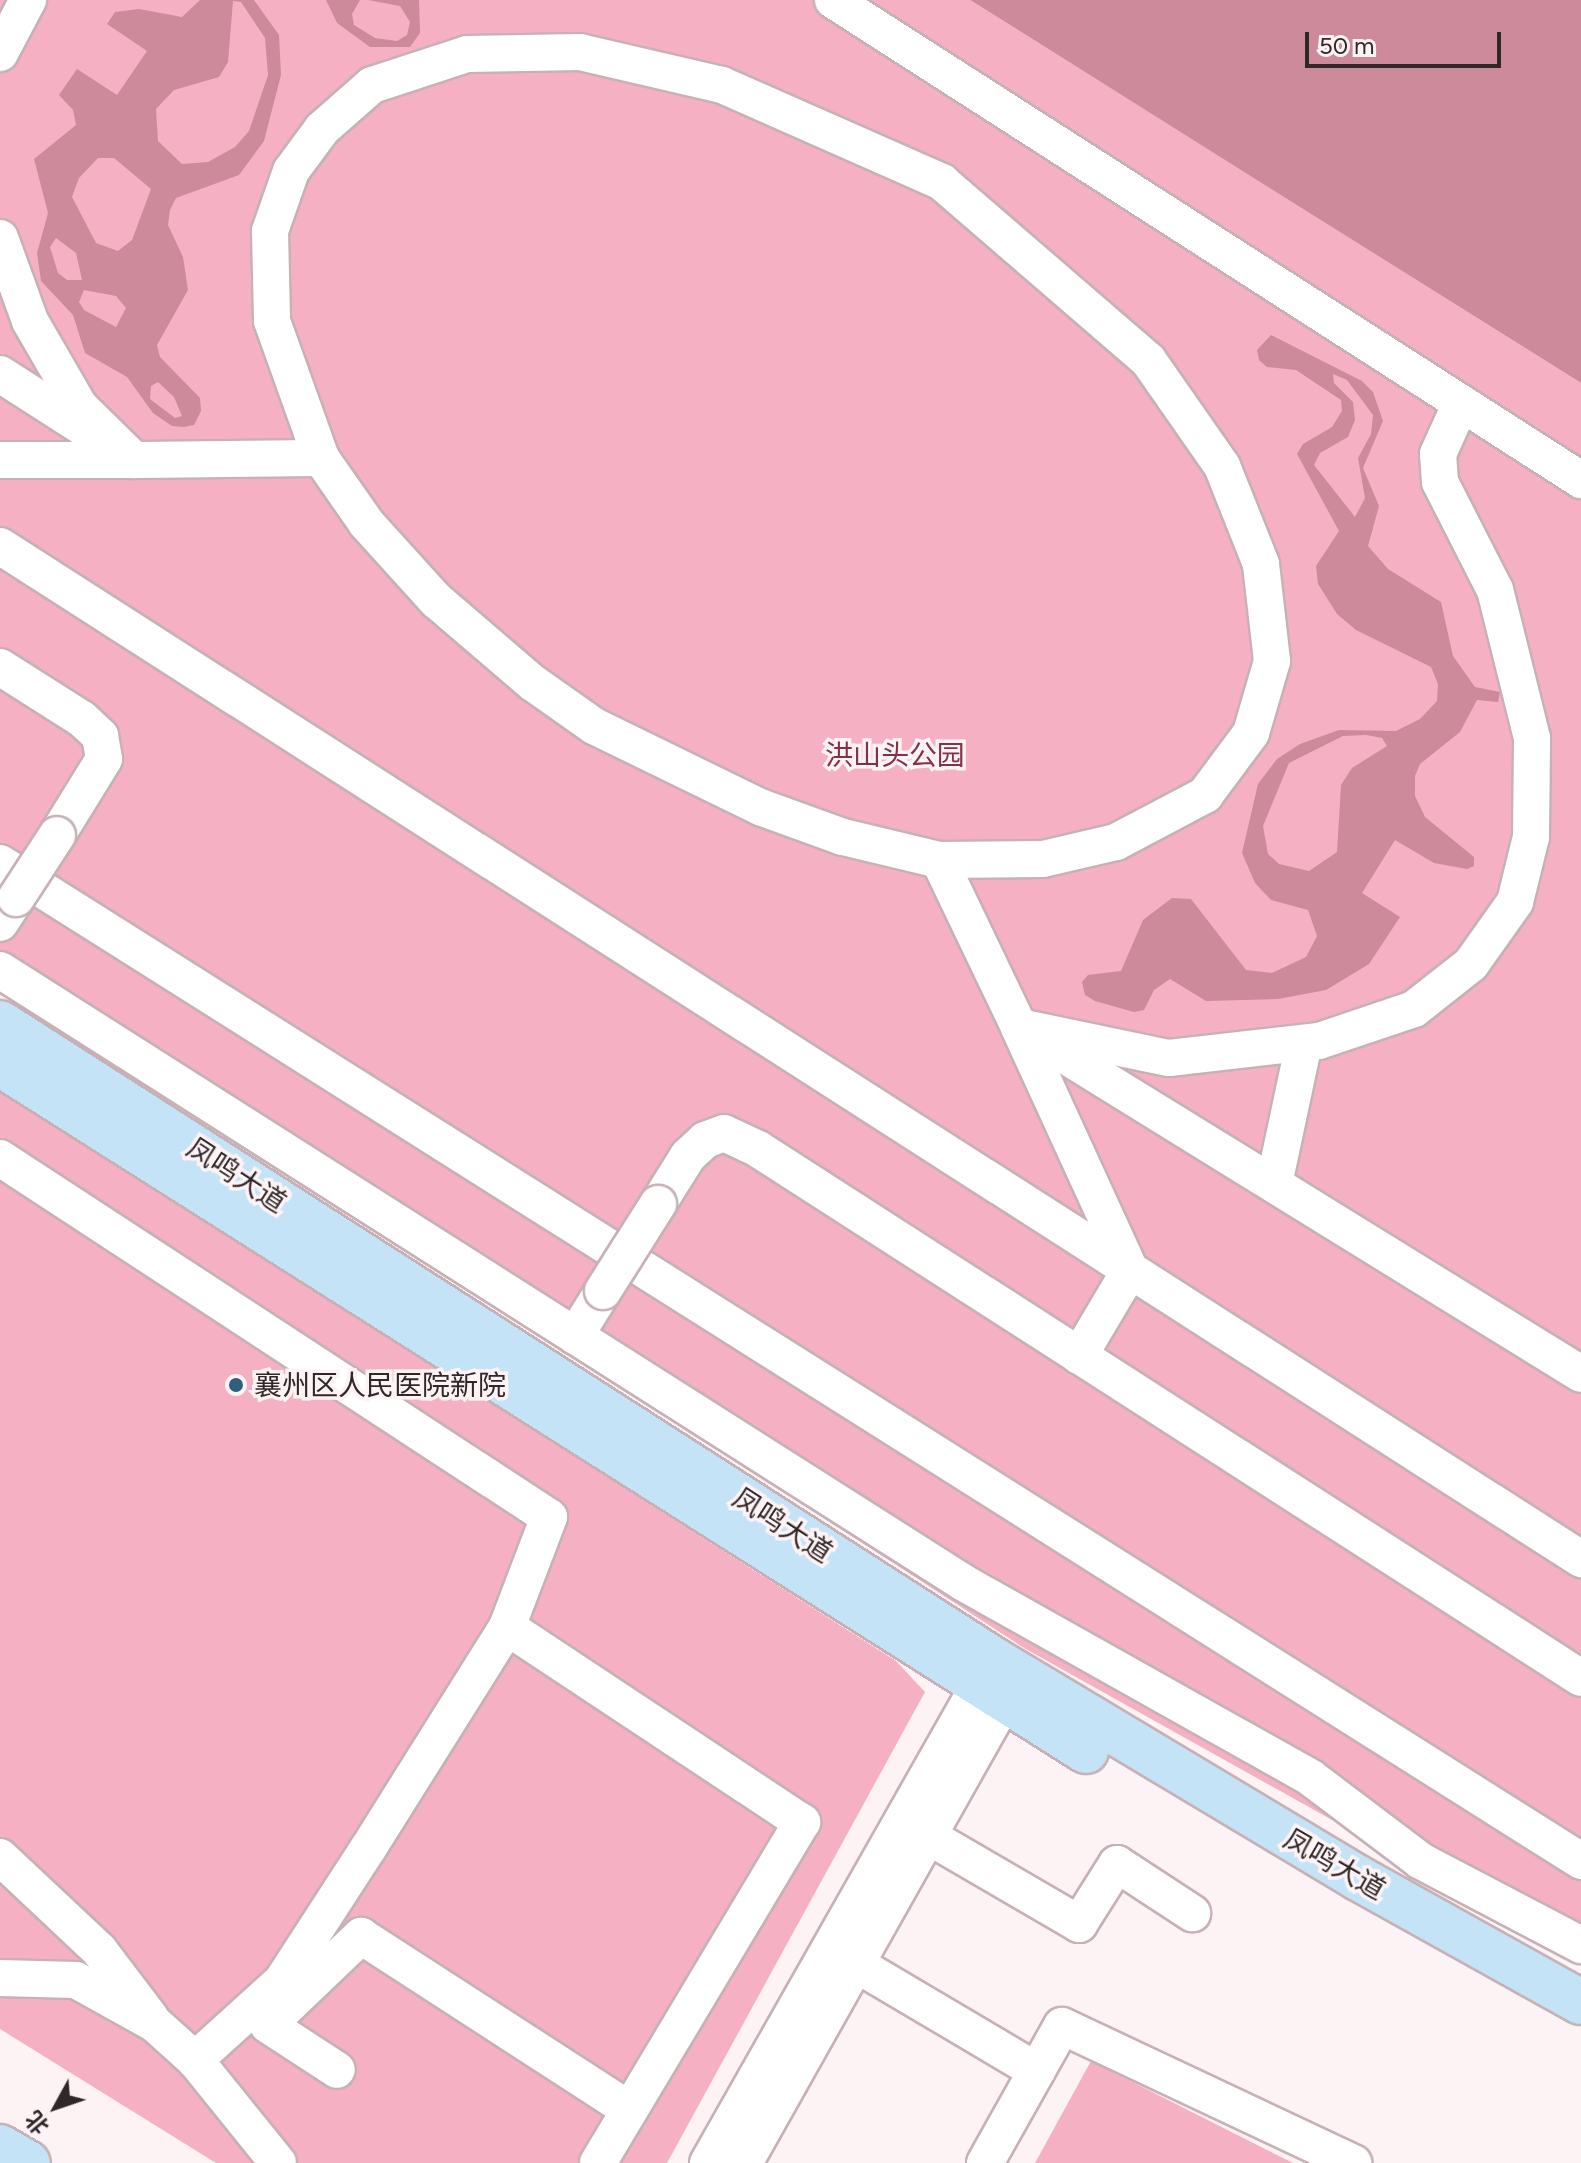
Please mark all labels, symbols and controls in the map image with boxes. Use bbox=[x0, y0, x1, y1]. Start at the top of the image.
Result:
scale bar bbox=[1309, 16, 1505, 66]
text: 50 m bbox=[1319, 31, 1375, 60]
park label: 洪山头公园 bbox=[825, 738, 965, 772]
street label: 凤鸣大道 bbox=[181, 1130, 293, 1220]
place label: 襄州区人民医院新院 bbox=[254, 1368, 506, 1402]
marker: 襄州区人民医院新院 bbox=[225, 1374, 247, 1396]
street label: 凤鸣大道 bbox=[727, 1480, 839, 1570]
street label: 凤鸣大道 bbox=[1278, 1821, 1392, 1907]
north arrow bbox=[16, 2067, 96, 2147]
text: 北 bbox=[20, 2106, 55, 2140]

